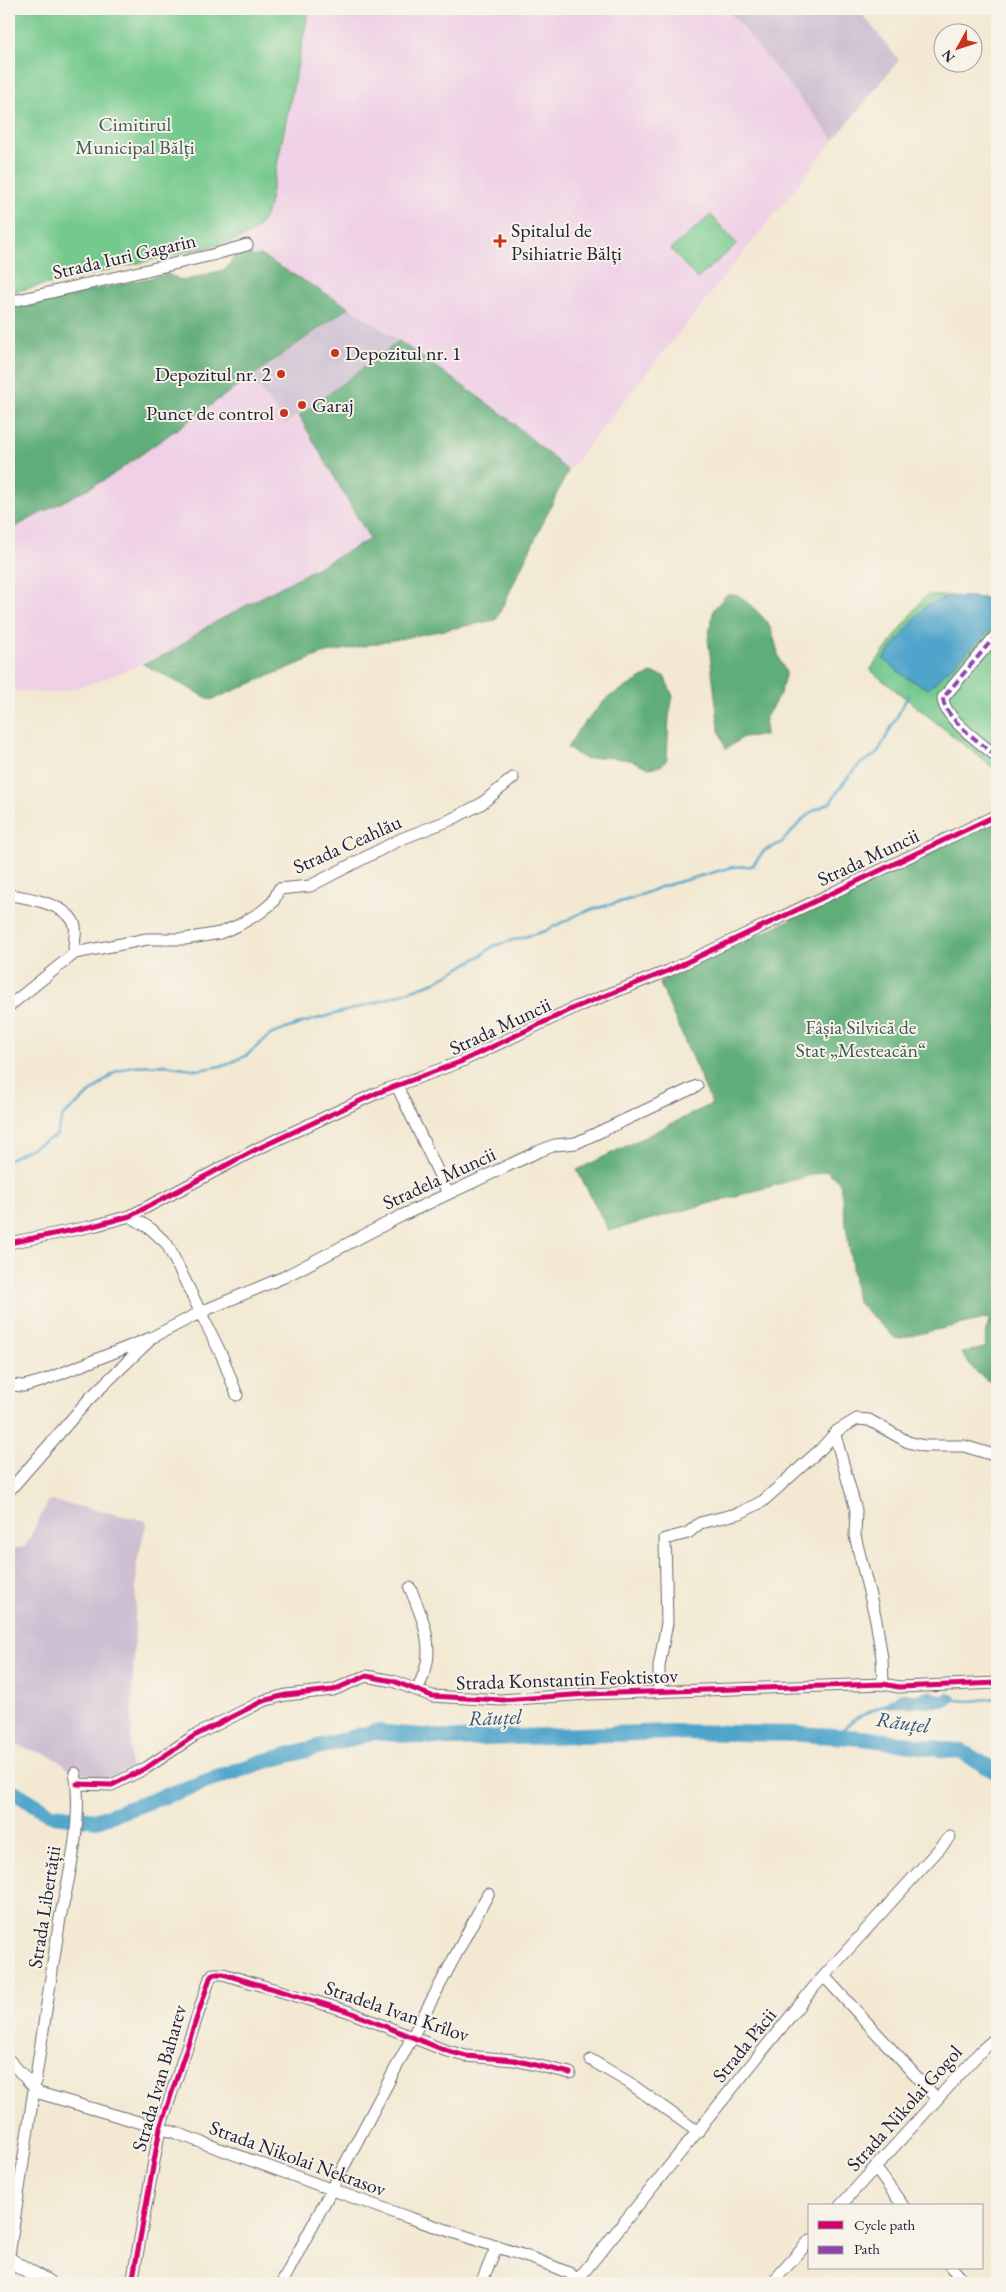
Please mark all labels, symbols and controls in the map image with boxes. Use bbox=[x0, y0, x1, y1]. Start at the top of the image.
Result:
north arrow bbox=[934, 22, 984, 72]
text: N bbox=[937, 46, 959, 66]
park label: Cimitirul Municipal Bălţi bbox=[75, 111, 195, 160]
place label: Spitalul de Psihiatrie Bălți bbox=[511, 217, 622, 266]
street label: Strada Iuri Gagarin bbox=[50, 227, 199, 285]
marker: Spitalul de Psihiatrie Bălți bbox=[493, 234, 507, 248]
place label: Depozitul nr. 1 bbox=[345, 340, 461, 366]
marker: Depozitul nr. 1 bbox=[329, 347, 341, 359]
place label: Depozitul nr. 2 bbox=[155, 361, 271, 387]
marker: Depozitul nr. 2 bbox=[275, 368, 287, 380]
place label: Garaj bbox=[312, 392, 354, 418]
marker: Garaj bbox=[296, 399, 308, 411]
place label: Punct de control bbox=[146, 400, 274, 426]
marker: Punct de control bbox=[278, 407, 290, 419]
street label: Strada Ceahlău bbox=[289, 808, 406, 879]
street label: Strada Muncii bbox=[813, 822, 923, 892]
street label: Strada Muncii bbox=[445, 991, 555, 1061]
park label: Fâșia Silvică de Stat „Mesteacăn“ bbox=[796, 1014, 926, 1063]
street label: Stradela Muncii bbox=[378, 1140, 500, 1216]
street label: Strada Konstantin Feoktistov bbox=[456, 1662, 679, 1696]
water label: Răuțel bbox=[468, 1703, 523, 1731]
water label: Răuțel bbox=[874, 1705, 933, 1739]
street label: Strada Libertății bbox=[21, 1844, 67, 1970]
street label: Stradela Ivan Krîlov bbox=[321, 1974, 473, 2048]
street label: Strada Ivan Baharev bbox=[126, 2001, 192, 2154]
street label: Strada Păcii bbox=[706, 2002, 782, 2087]
street label: Strada Nikolai Gogol bbox=[840, 2039, 968, 2177]
street label: Strada Nikolai Nekrasov bbox=[206, 2114, 390, 2202]
legend bbox=[808, 2204, 984, 2270]
text: Cycle path bbox=[854, 2215, 916, 2234]
text: Path bbox=[854, 2239, 880, 2258]

